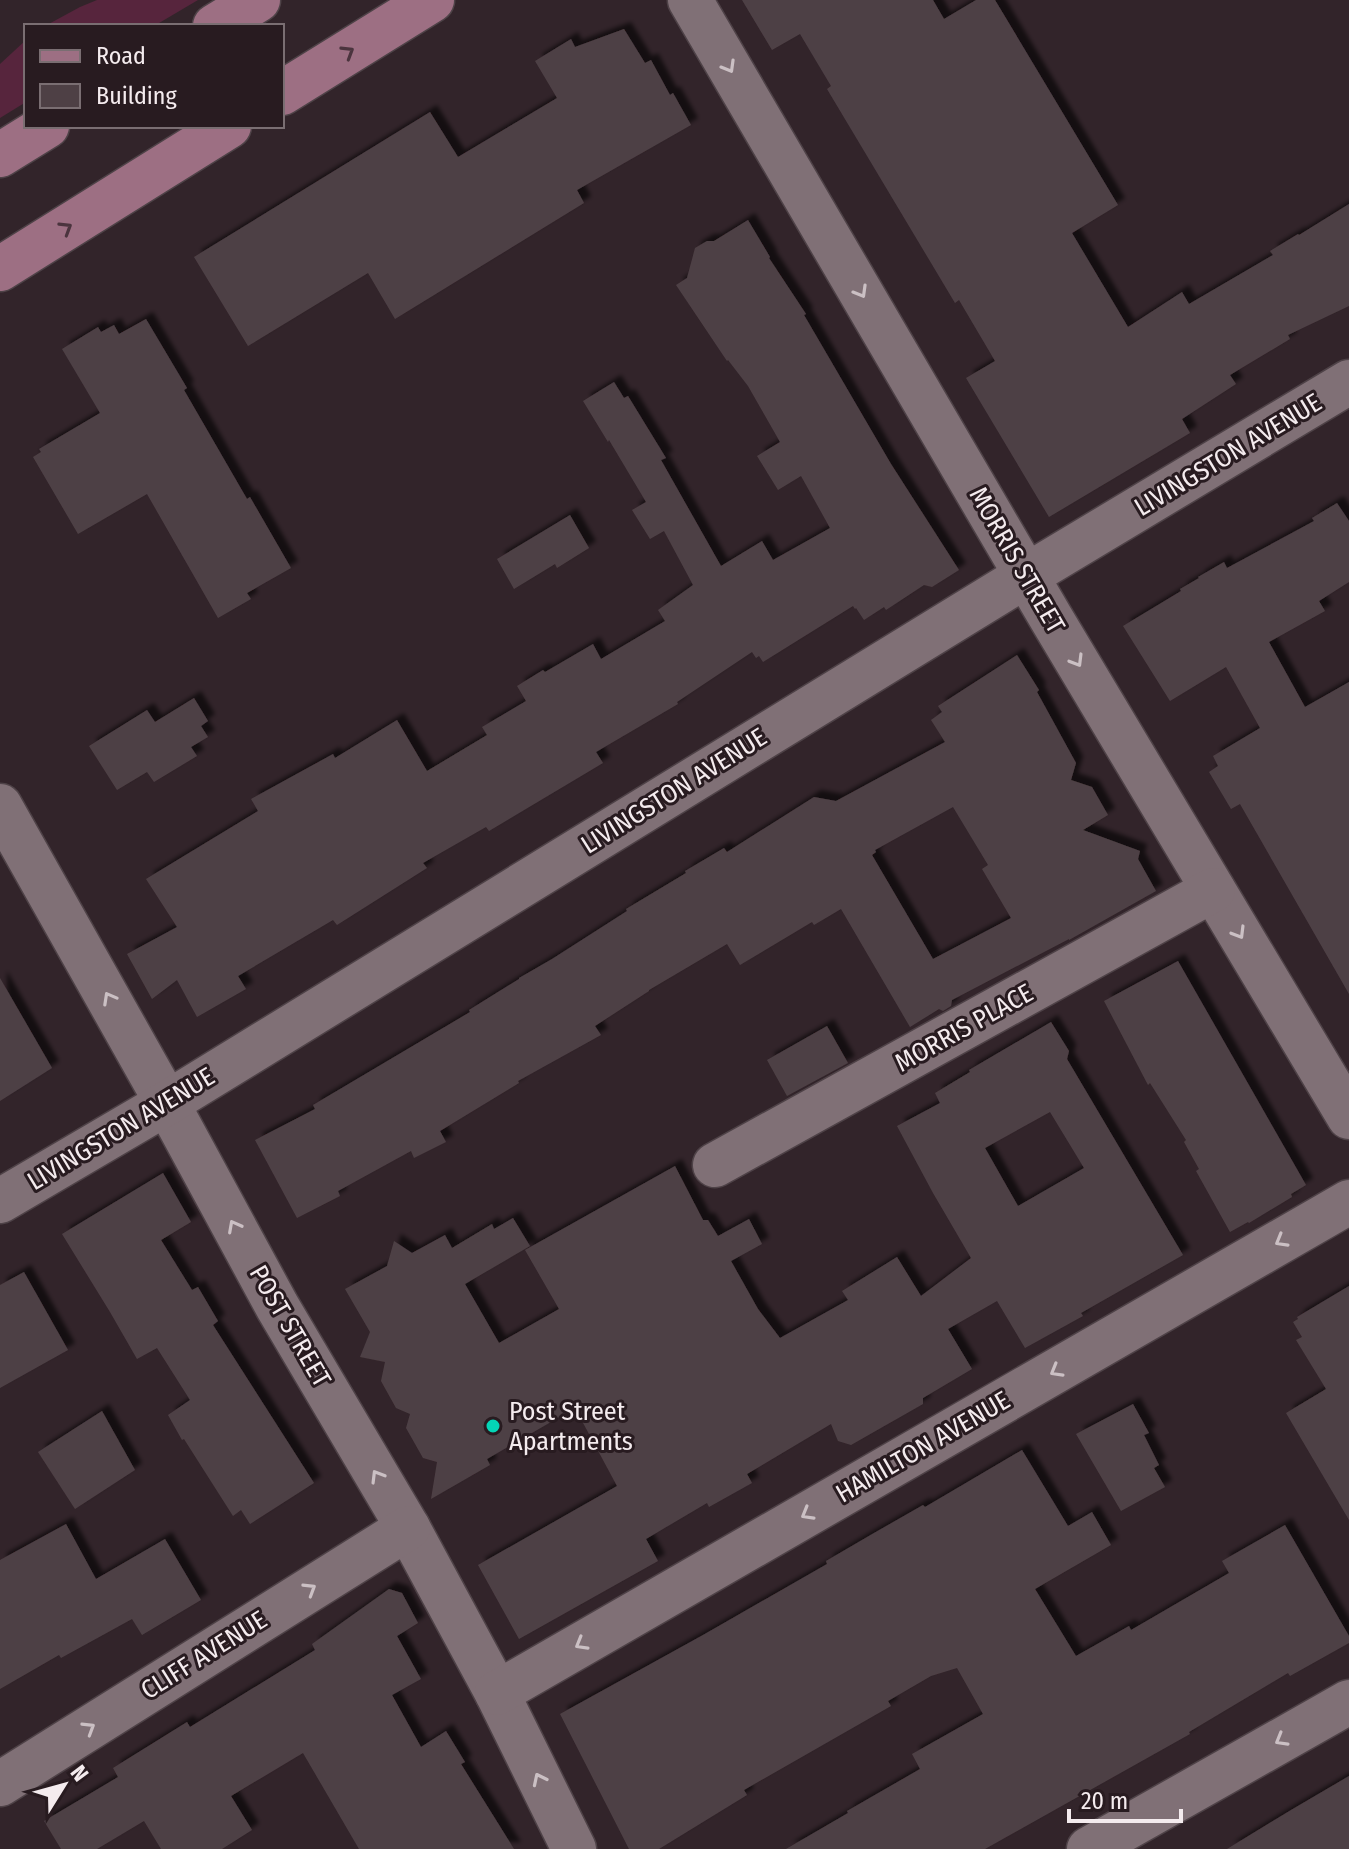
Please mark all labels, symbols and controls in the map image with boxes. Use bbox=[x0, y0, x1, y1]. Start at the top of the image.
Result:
legend bbox=[24, 24, 284, 128]
text: Road bbox=[96, 42, 146, 70]
one-way arrow bbox=[339, 46, 354, 62]
one-way arrow bbox=[720, 58, 735, 73]
text: Building bbox=[96, 82, 178, 110]
one-way arrow bbox=[57, 222, 72, 237]
one-way arrow bbox=[851, 283, 867, 298]
street label: LIVINGSTON AVENUE bbox=[1129, 387, 1327, 523]
street label: MORRIS STREET bbox=[963, 481, 1071, 639]
one-way arrow bbox=[1067, 652, 1083, 667]
street label: LIVINGSTON AVENUE bbox=[576, 721, 772, 861]
one-way arrow bbox=[1229, 924, 1244, 939]
street label: MORRIS PLACE bbox=[890, 977, 1038, 1079]
one-way arrow bbox=[103, 992, 118, 1006]
street label: LIVINGSTON AVENUE bbox=[22, 1061, 220, 1197]
one-way arrow bbox=[228, 1220, 244, 1235]
one-way arrow bbox=[1276, 1231, 1290, 1247]
street label: POST STREET bbox=[243, 1260, 337, 1392]
one-way arrow bbox=[1050, 1361, 1065, 1377]
street label: HAMILTON AVENUE bbox=[831, 1385, 1015, 1509]
place label: Post Street Apartments bbox=[509, 1396, 633, 1457]
marker: Post Street Apartments bbox=[484, 1417, 502, 1435]
one-way arrow bbox=[371, 1470, 387, 1485]
one-way arrow bbox=[801, 1504, 815, 1520]
one-way arrow bbox=[301, 1584, 315, 1599]
street label: CLIFF AVENUE bbox=[135, 1604, 273, 1706]
one-way arrow bbox=[575, 1634, 590, 1650]
one-way arrow bbox=[81, 1722, 95, 1737]
one-way arrow bbox=[1275, 1730, 1290, 1746]
north arrow bbox=[24, 1745, 104, 1825]
text: N bbox=[65, 1760, 94, 1787]
one-way arrow bbox=[533, 1773, 549, 1787]
scale bar bbox=[1069, 1773, 1181, 1823]
text: 20 m bbox=[1081, 1787, 1128, 1815]

